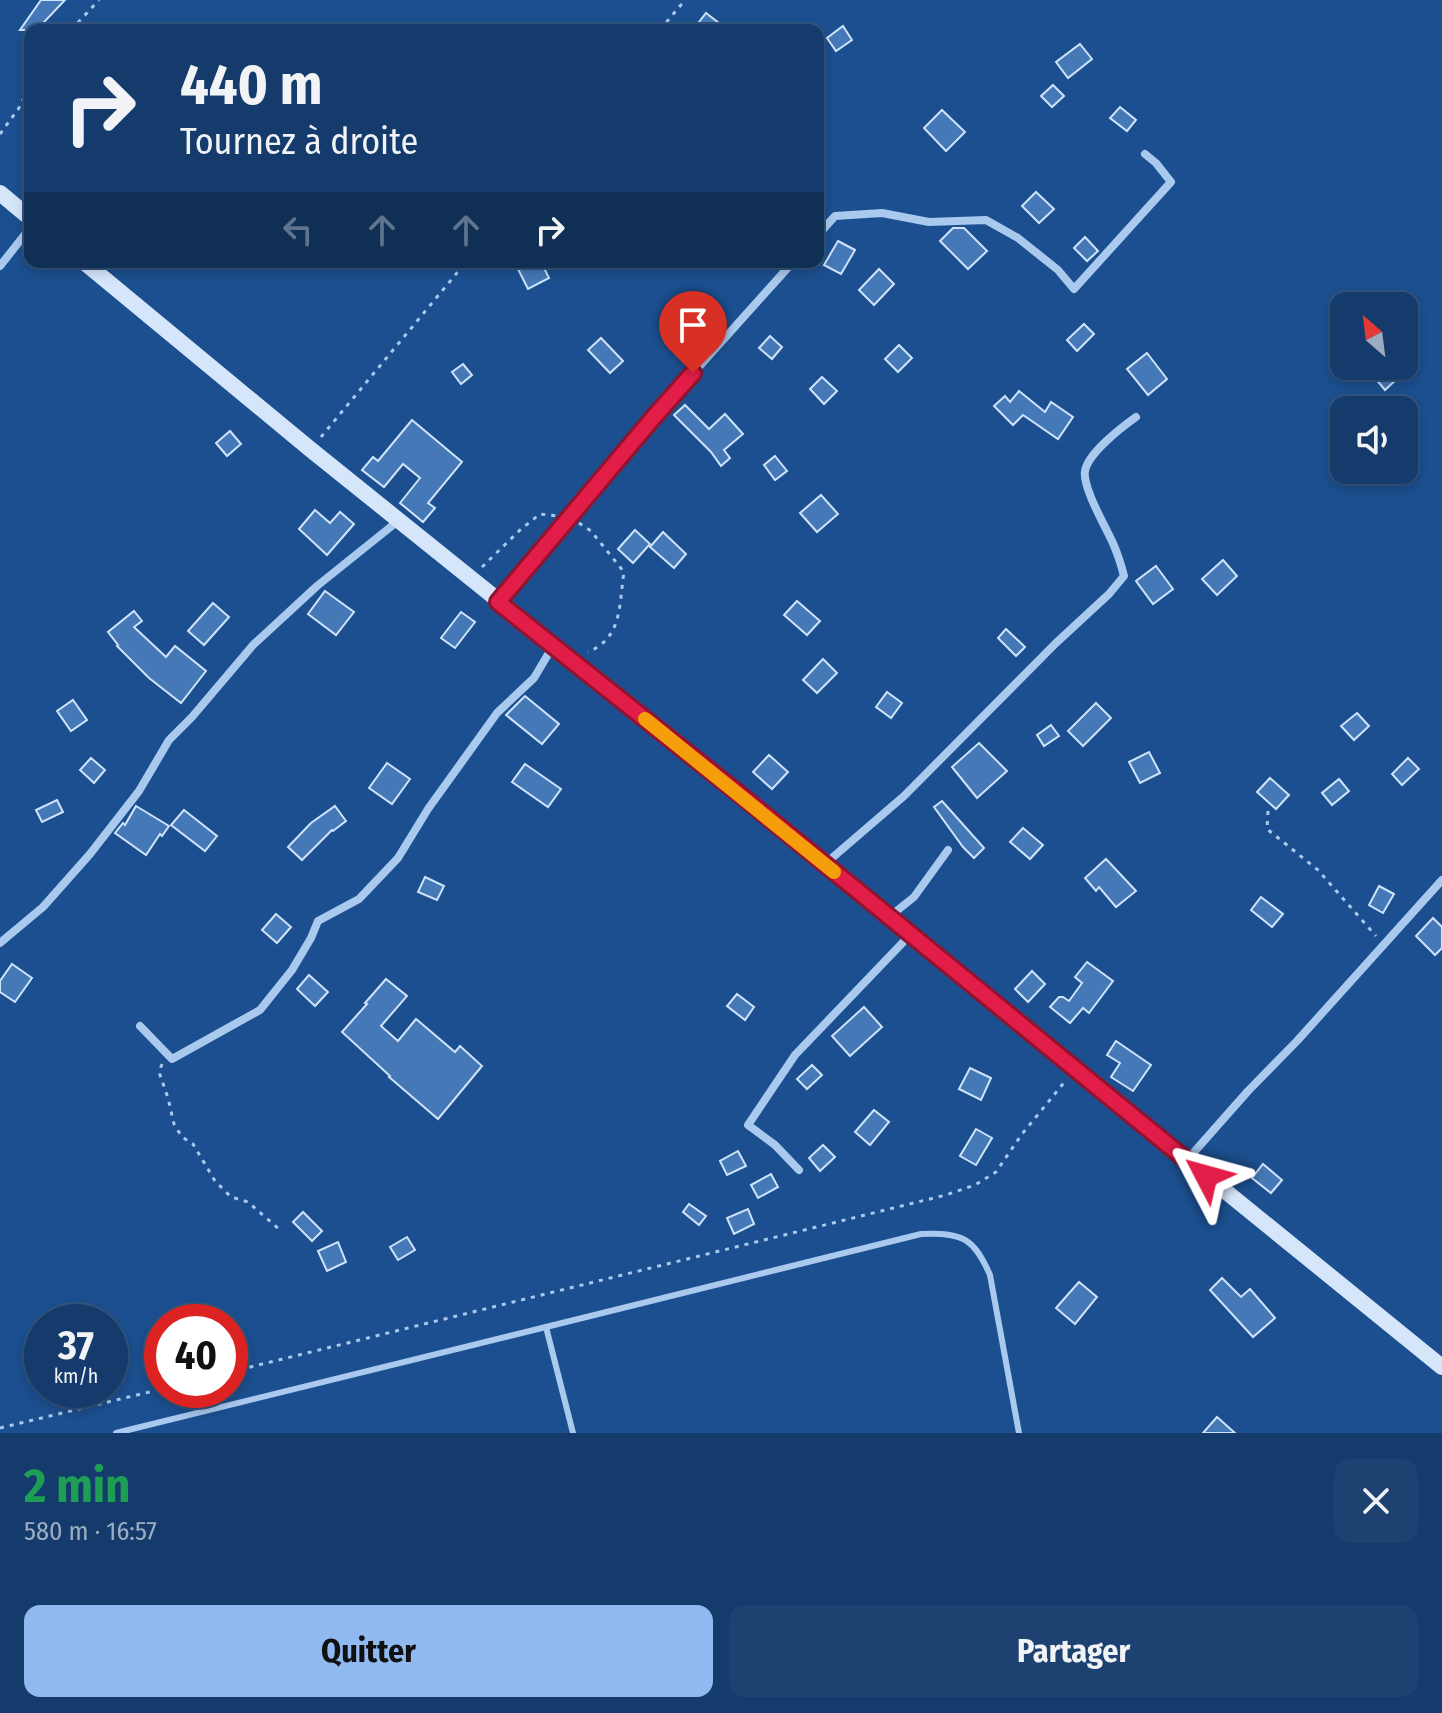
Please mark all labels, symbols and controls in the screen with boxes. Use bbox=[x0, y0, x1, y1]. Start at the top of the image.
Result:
text: 440 m bbox=[180, 52, 323, 119]
icon: right bbox=[48, 56, 152, 160]
text: Tournez à droite bbox=[180, 120, 418, 164]
icon: left bbox=[276, 208, 320, 252]
icon: ahead bbox=[360, 208, 404, 252]
icon: ahead bbox=[444, 208, 488, 252]
icon: right bbox=[528, 208, 572, 252]
pin bbox=[659, 291, 727, 373]
north arrow bbox=[1330, 292, 1418, 380]
map controls bbox=[1330, 292, 1418, 484]
icon: arrive bbox=[671, 303, 715, 347]
button: sound bbox=[1330, 396, 1418, 484]
position arrow bbox=[1164, 1134, 1248, 1218]
speed limit sign: 40 bbox=[144, 1304, 248, 1408]
text: 37 bbox=[58, 1322, 94, 1370]
text: km/h bbox=[54, 1364, 98, 1388]
text: 2 min bbox=[24, 1457, 130, 1515]
button: close bbox=[1334, 1459, 1418, 1543]
text: 580 m · 16:57 bbox=[24, 1516, 157, 1547]
button: Quitter bbox=[24, 1605, 713, 1697]
button: Partager bbox=[729, 1605, 1418, 1697]

